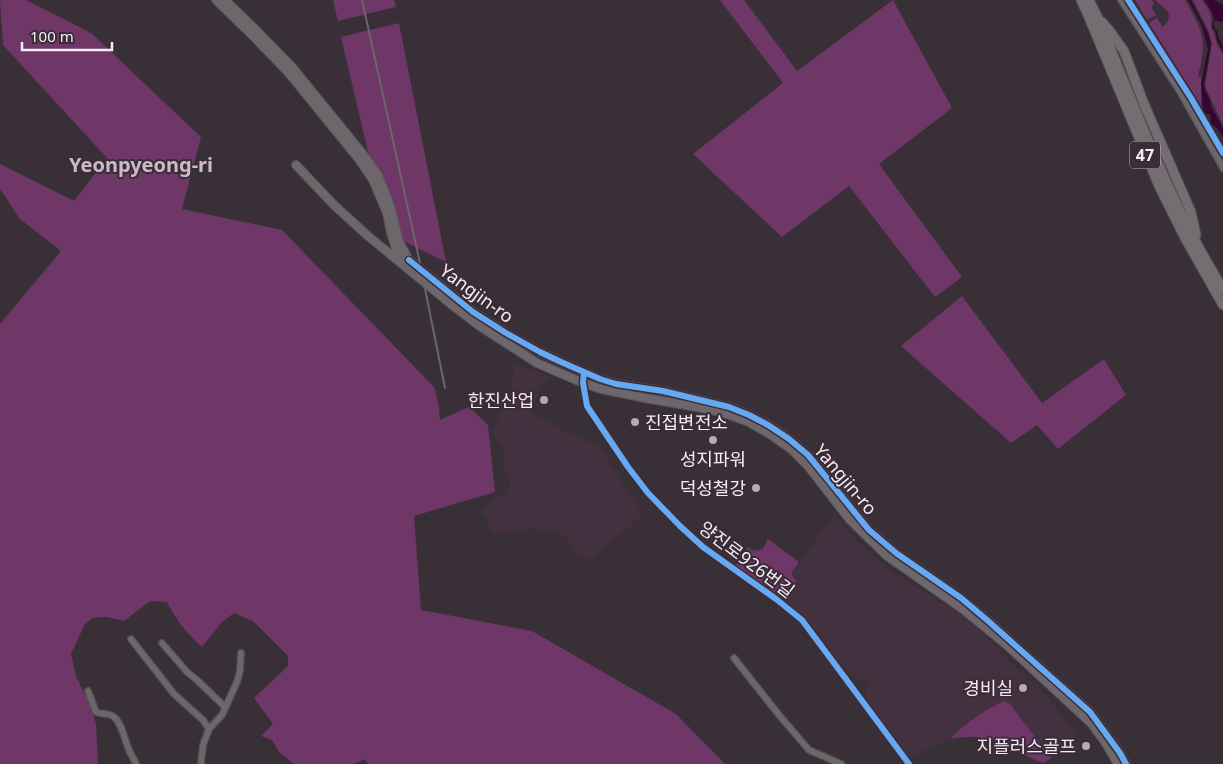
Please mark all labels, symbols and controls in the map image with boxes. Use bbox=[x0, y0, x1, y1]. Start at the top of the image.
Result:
scale bar bbox=[22, 20, 112, 52]
text: 100 m bbox=[30, 26, 74, 46]
road number: 47 bbox=[1130, 142, 1160, 168]
district label: Yeonpyeong-ri bbox=[69, 151, 213, 178]
street label: Yangjin-ro bbox=[435, 258, 519, 328]
place label: 한진산업 bbox=[468, 388, 534, 412]
marker: 한진산업 bbox=[538, 394, 550, 406]
place label: 진접변전소 bbox=[645, 410, 728, 434]
marker: 진접변전소 bbox=[629, 416, 641, 428]
marker: 성지파워 bbox=[707, 434, 719, 446]
street label: Yangjin-ro bbox=[809, 438, 883, 520]
place label: 성지파워 bbox=[680, 447, 746, 471]
place label: 덕성철강 bbox=[680, 476, 746, 500]
marker: 덕성철강 bbox=[750, 482, 762, 494]
street label: 양진로926번길 bbox=[694, 515, 800, 603]
place label: 경비실 bbox=[963, 676, 1013, 700]
marker: 경비실 bbox=[1017, 682, 1029, 694]
place label: 지플러스골프 bbox=[977, 734, 1076, 758]
marker: 지플러스골프 bbox=[1080, 740, 1092, 752]

